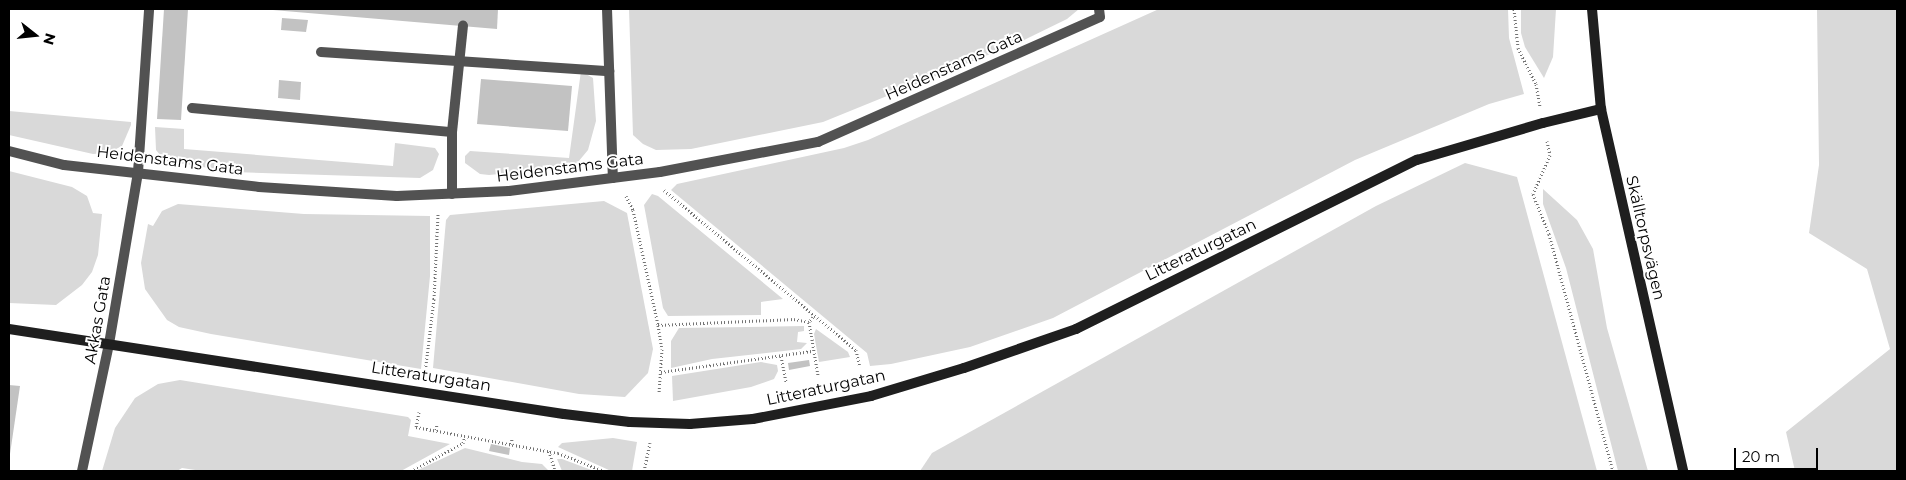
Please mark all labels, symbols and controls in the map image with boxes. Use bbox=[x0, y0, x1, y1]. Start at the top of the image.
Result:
north arrow bbox=[10, 10, 60, 60]
street label: Heidenstams Gata bbox=[882, 27, 1026, 105]
text: N bbox=[39, 31, 60, 47]
street label: Heidenstams Gata bbox=[95, 142, 245, 180]
street label: Heidenstams Gata bbox=[495, 149, 645, 187]
street label: Skälltorpsvägen bbox=[1621, 174, 1669, 302]
street label: Litteraturgatan bbox=[1142, 215, 1260, 285]
street label: Akkas Gata bbox=[81, 274, 115, 366]
street label: Litteraturgatan bbox=[370, 358, 492, 396]
street label: Litteraturgatan bbox=[765, 366, 887, 410]
scale bar bbox=[1736, 438, 1820, 470]
text: 20 m bbox=[1742, 447, 1780, 466]

